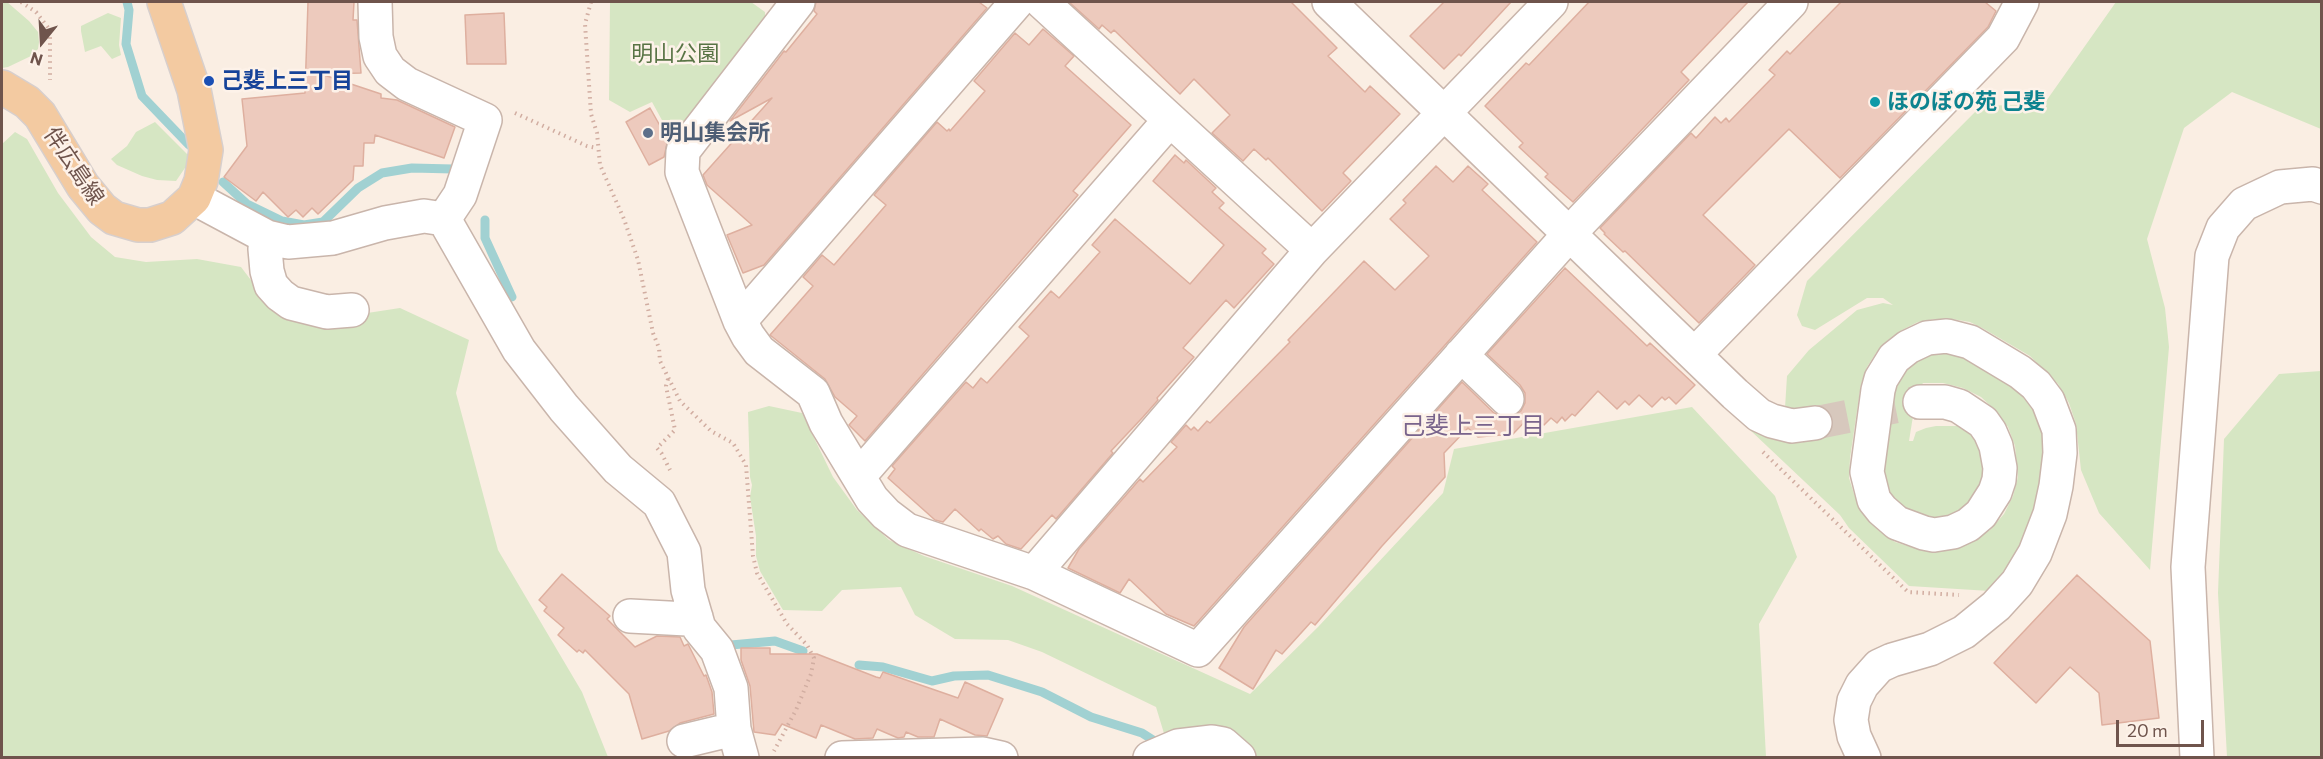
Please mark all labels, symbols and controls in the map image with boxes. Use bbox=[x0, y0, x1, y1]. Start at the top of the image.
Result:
north arrow bbox=[12, 12, 72, 72]
park label: 明山公園 bbox=[631, 41, 719, 67]
text: N bbox=[28, 49, 45, 70]
place label: 己斐上三丁目 bbox=[221, 68, 353, 94]
marker: 己斐上三丁目 bbox=[202, 74, 216, 88]
place label: ほのぼの苑 己斐 bbox=[1887, 89, 2045, 115]
marker: ほのぼの苑 己斐 bbox=[1868, 95, 1882, 109]
place label: 明山集会所 bbox=[660, 120, 770, 146]
street label: 伴広島線 bbox=[38, 122, 110, 210]
marker: 明山集会所 bbox=[641, 126, 655, 140]
district label: 己斐上三丁目 bbox=[1401, 412, 1545, 440]
scale bar bbox=[2119, 708, 2208, 746]
text: 20 m bbox=[2127, 719, 2168, 741]

